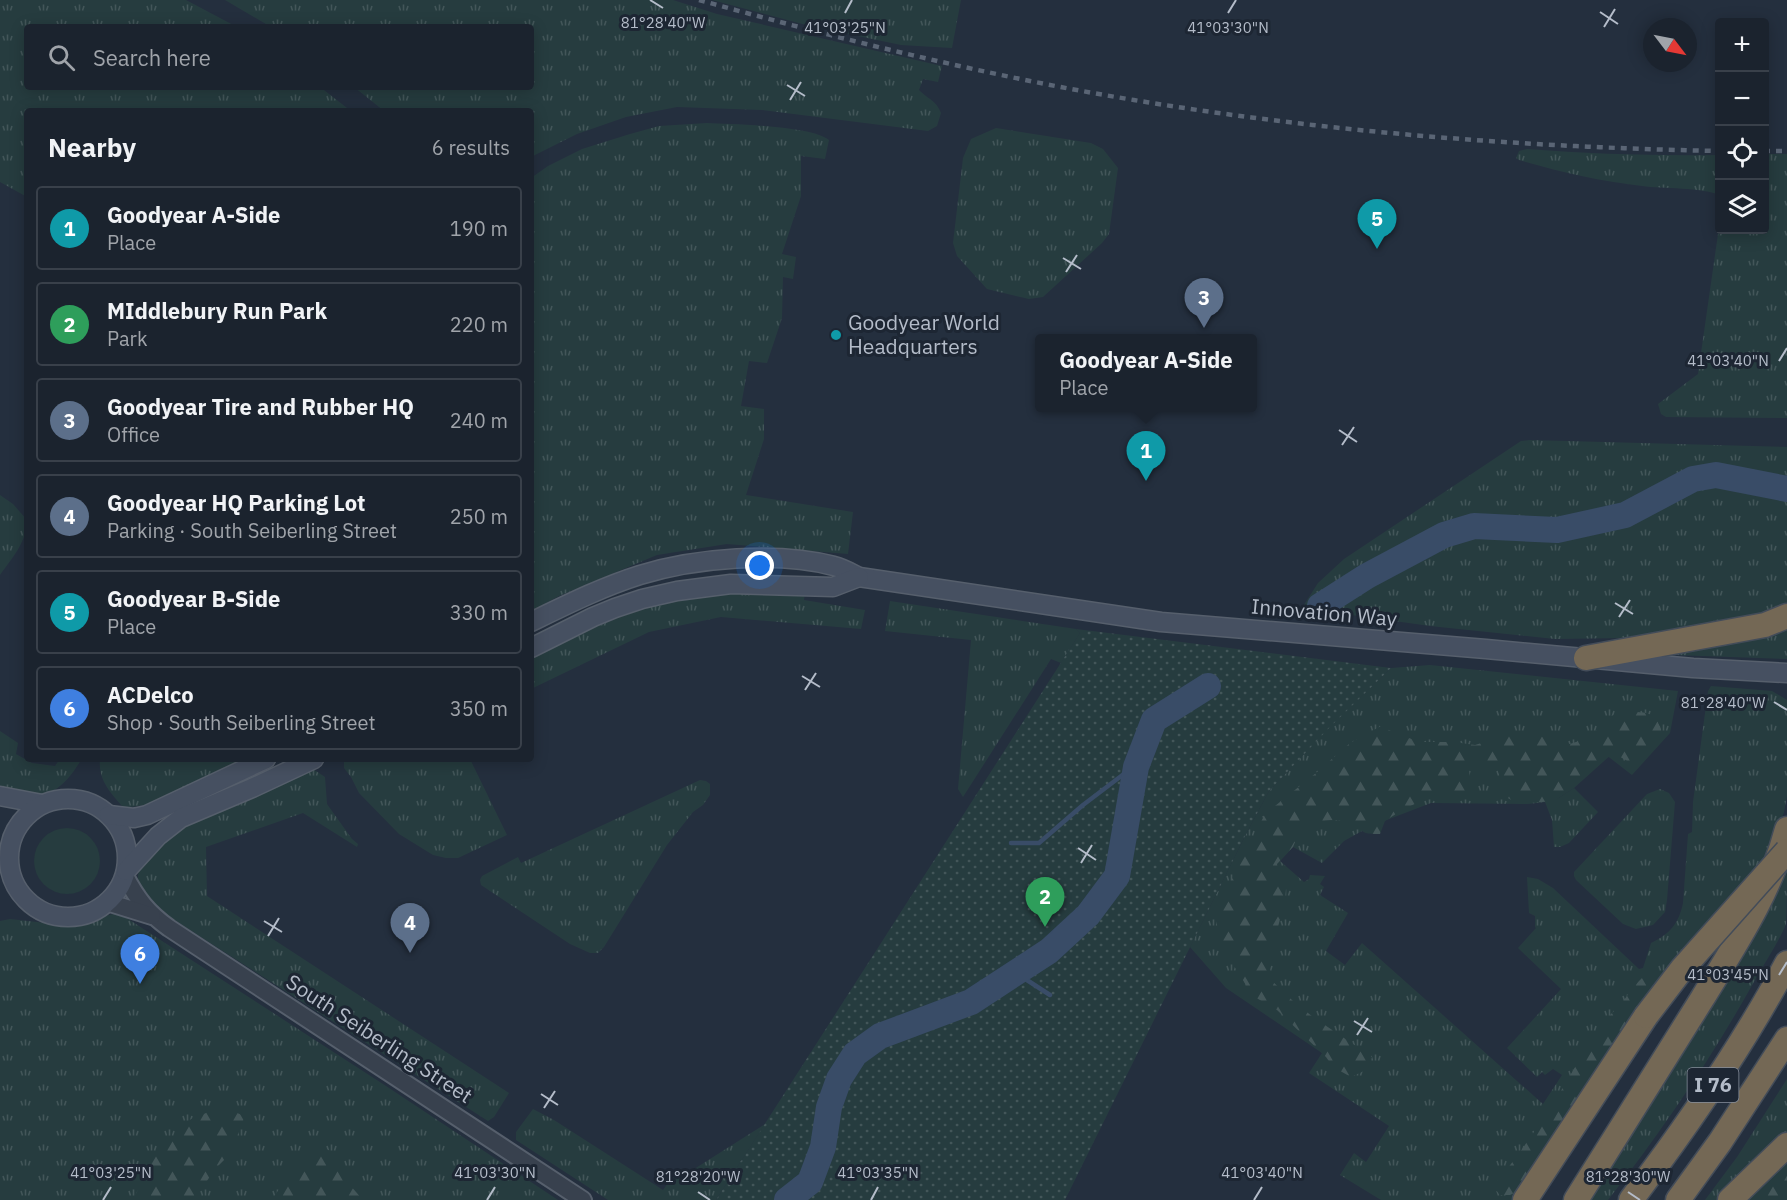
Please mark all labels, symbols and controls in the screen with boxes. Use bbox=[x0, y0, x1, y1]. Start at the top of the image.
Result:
text: 81°28'40"W bbox=[621, 13, 706, 32]
text: 41°03'25"N bbox=[804, 18, 886, 37]
text: 41°03'30"N bbox=[1187, 18, 1269, 37]
north arrow bbox=[1643, 18, 1697, 72]
map controls bbox=[1715, 18, 1769, 234]
button: + bbox=[1715, 18, 1769, 72]
search box bbox=[24, 24, 534, 90]
icon: search bbox=[45, 41, 78, 74]
text: Search here bbox=[93, 43, 211, 72]
button: − bbox=[1715, 72, 1769, 126]
button: locate bbox=[1715, 126, 1769, 180]
text: Nearby bbox=[48, 130, 136, 164]
text: 6 results bbox=[432, 134, 510, 161]
button: layers bbox=[1715, 180, 1769, 234]
text: Goodyear A-Side bbox=[107, 200, 280, 229]
pin: 5 bbox=[1358, 200, 1396, 249]
text: 1 bbox=[64, 215, 76, 242]
text: 190 m bbox=[450, 215, 508, 242]
text: Place bbox=[107, 229, 156, 256]
pin: 3 bbox=[1184, 278, 1224, 328]
text: MIddlebury Run Park bbox=[107, 296, 327, 325]
place label: Goodyear World Headquarters bbox=[848, 308, 1000, 360]
text: 2 bbox=[64, 311, 76, 338]
text: 220 m bbox=[450, 311, 508, 338]
text: Park bbox=[107, 325, 147, 352]
marker: Goodyear World Headquarters bbox=[829, 328, 843, 342]
popup bbox=[1035, 334, 1257, 412]
text: Goodyear A-Side bbox=[1059, 345, 1233, 374]
text: 41°03'40"N bbox=[1687, 351, 1769, 370]
text: Place bbox=[1059, 374, 1108, 401]
text: Goodyear Tire and Rubber HQ bbox=[107, 392, 414, 421]
text: 3 bbox=[64, 407, 76, 434]
text: 240 m bbox=[450, 407, 508, 434]
text: Office bbox=[107, 421, 160, 448]
pin: 1 bbox=[1126, 432, 1166, 481]
text: Goodyear HQ Parking Lot bbox=[107, 488, 365, 517]
text: 4 bbox=[64, 503, 76, 530]
text: 250 m bbox=[450, 503, 508, 530]
text: Parking · South Seiberling Street bbox=[107, 517, 397, 544]
your location bbox=[745, 551, 774, 580]
text: Goodyear B-Side bbox=[107, 584, 280, 613]
street label: Innovation Way bbox=[1250, 592, 1399, 632]
text: 5 bbox=[64, 599, 76, 626]
text: 330 m bbox=[450, 599, 508, 626]
text: Place bbox=[107, 613, 156, 640]
text: ACDelco bbox=[107, 680, 194, 709]
text: 81°28'40"W bbox=[1681, 693, 1766, 712]
text: 6 bbox=[64, 695, 76, 722]
text: 350 m bbox=[450, 695, 508, 722]
text: Shop · South Seiberling Street bbox=[107, 709, 375, 736]
pin: 2 bbox=[1026, 878, 1064, 927]
pin: 4 bbox=[390, 904, 430, 953]
pin: 6 bbox=[120, 934, 160, 984]
text: 41°03'45"N bbox=[1687, 965, 1769, 984]
street label: South Seiberling Street bbox=[281, 967, 478, 1109]
road number: I 76 bbox=[1688, 1068, 1738, 1102]
text: 41°03'25"N bbox=[70, 1163, 152, 1182]
text: 41°03'30"N bbox=[454, 1163, 536, 1182]
text: 41°03'35"N bbox=[837, 1163, 919, 1182]
text: 41°03'40"N bbox=[1221, 1163, 1303, 1182]
text: 81°28'20"W bbox=[656, 1167, 741, 1186]
text: 81°28'30"W bbox=[1586, 1167, 1671, 1186]

